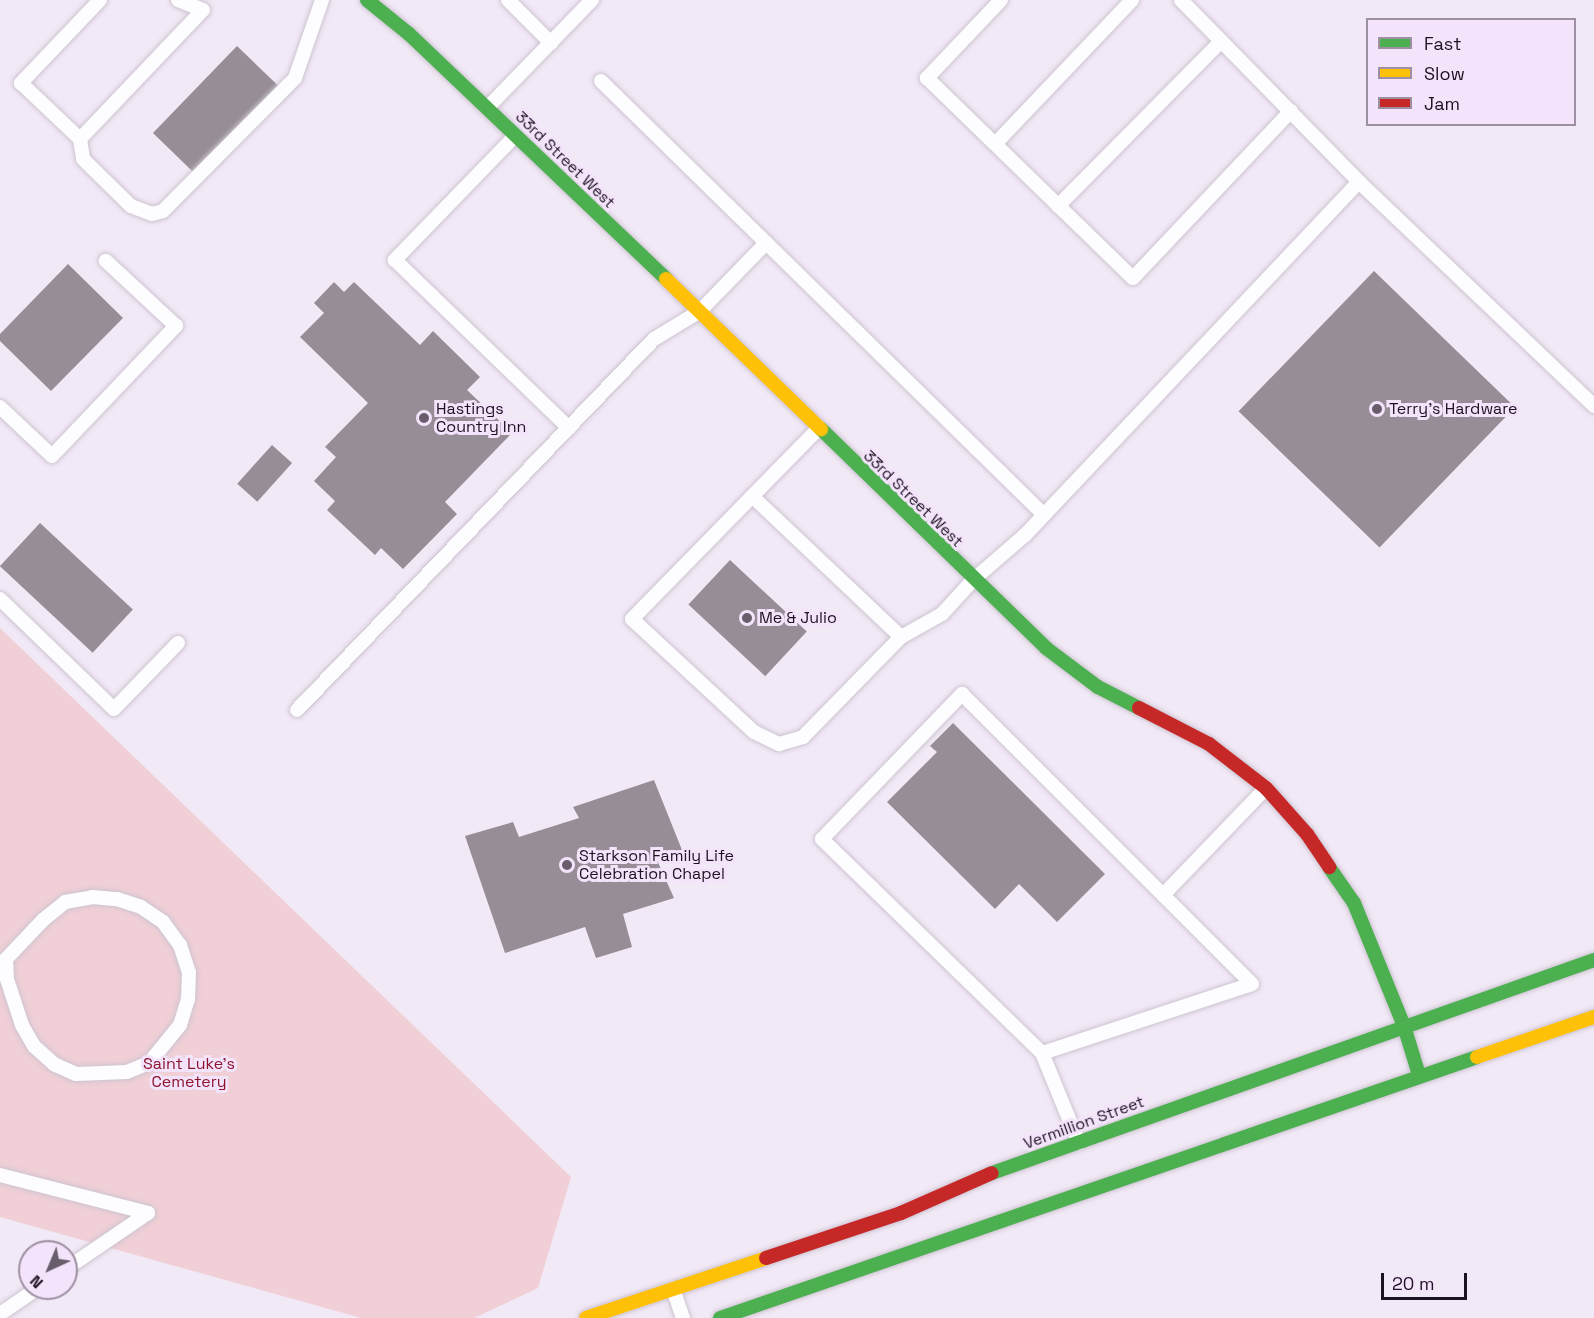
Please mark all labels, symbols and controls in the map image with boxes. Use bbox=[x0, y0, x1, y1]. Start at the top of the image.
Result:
legend bbox=[1366, 18, 1576, 126]
text: Fast bbox=[1424, 32, 1461, 55]
text: Slow bbox=[1424, 62, 1465, 85]
text: Jam bbox=[1424, 92, 1460, 115]
street label: 33rd Street West bbox=[511, 107, 619, 213]
place label: Hastings Country Inn bbox=[436, 399, 526, 437]
place label: Terry's Hardware bbox=[1389, 399, 1517, 419]
marker: Terry's Hardware bbox=[1370, 402, 1384, 416]
marker: Hastings Country Inn bbox=[417, 411, 431, 425]
street label: 33rd Street West bbox=[859, 446, 967, 552]
place label: Me & Julio bbox=[759, 608, 837, 628]
marker: Me & Julio bbox=[740, 611, 754, 625]
place label: Starkson Family Life Celebration Chapel bbox=[579, 846, 734, 884]
marker: Starkson Family Life Celebration Chapel bbox=[560, 858, 574, 872]
park label: Saint Luke's Cemetery bbox=[143, 1054, 235, 1092]
street label: Vermillion Street bbox=[1021, 1092, 1147, 1154]
north arrow bbox=[18, 1240, 78, 1300]
scale bar bbox=[1384, 1261, 1470, 1299]
text: N bbox=[25, 1271, 48, 1293]
text: 20 m bbox=[1392, 1272, 1435, 1295]

